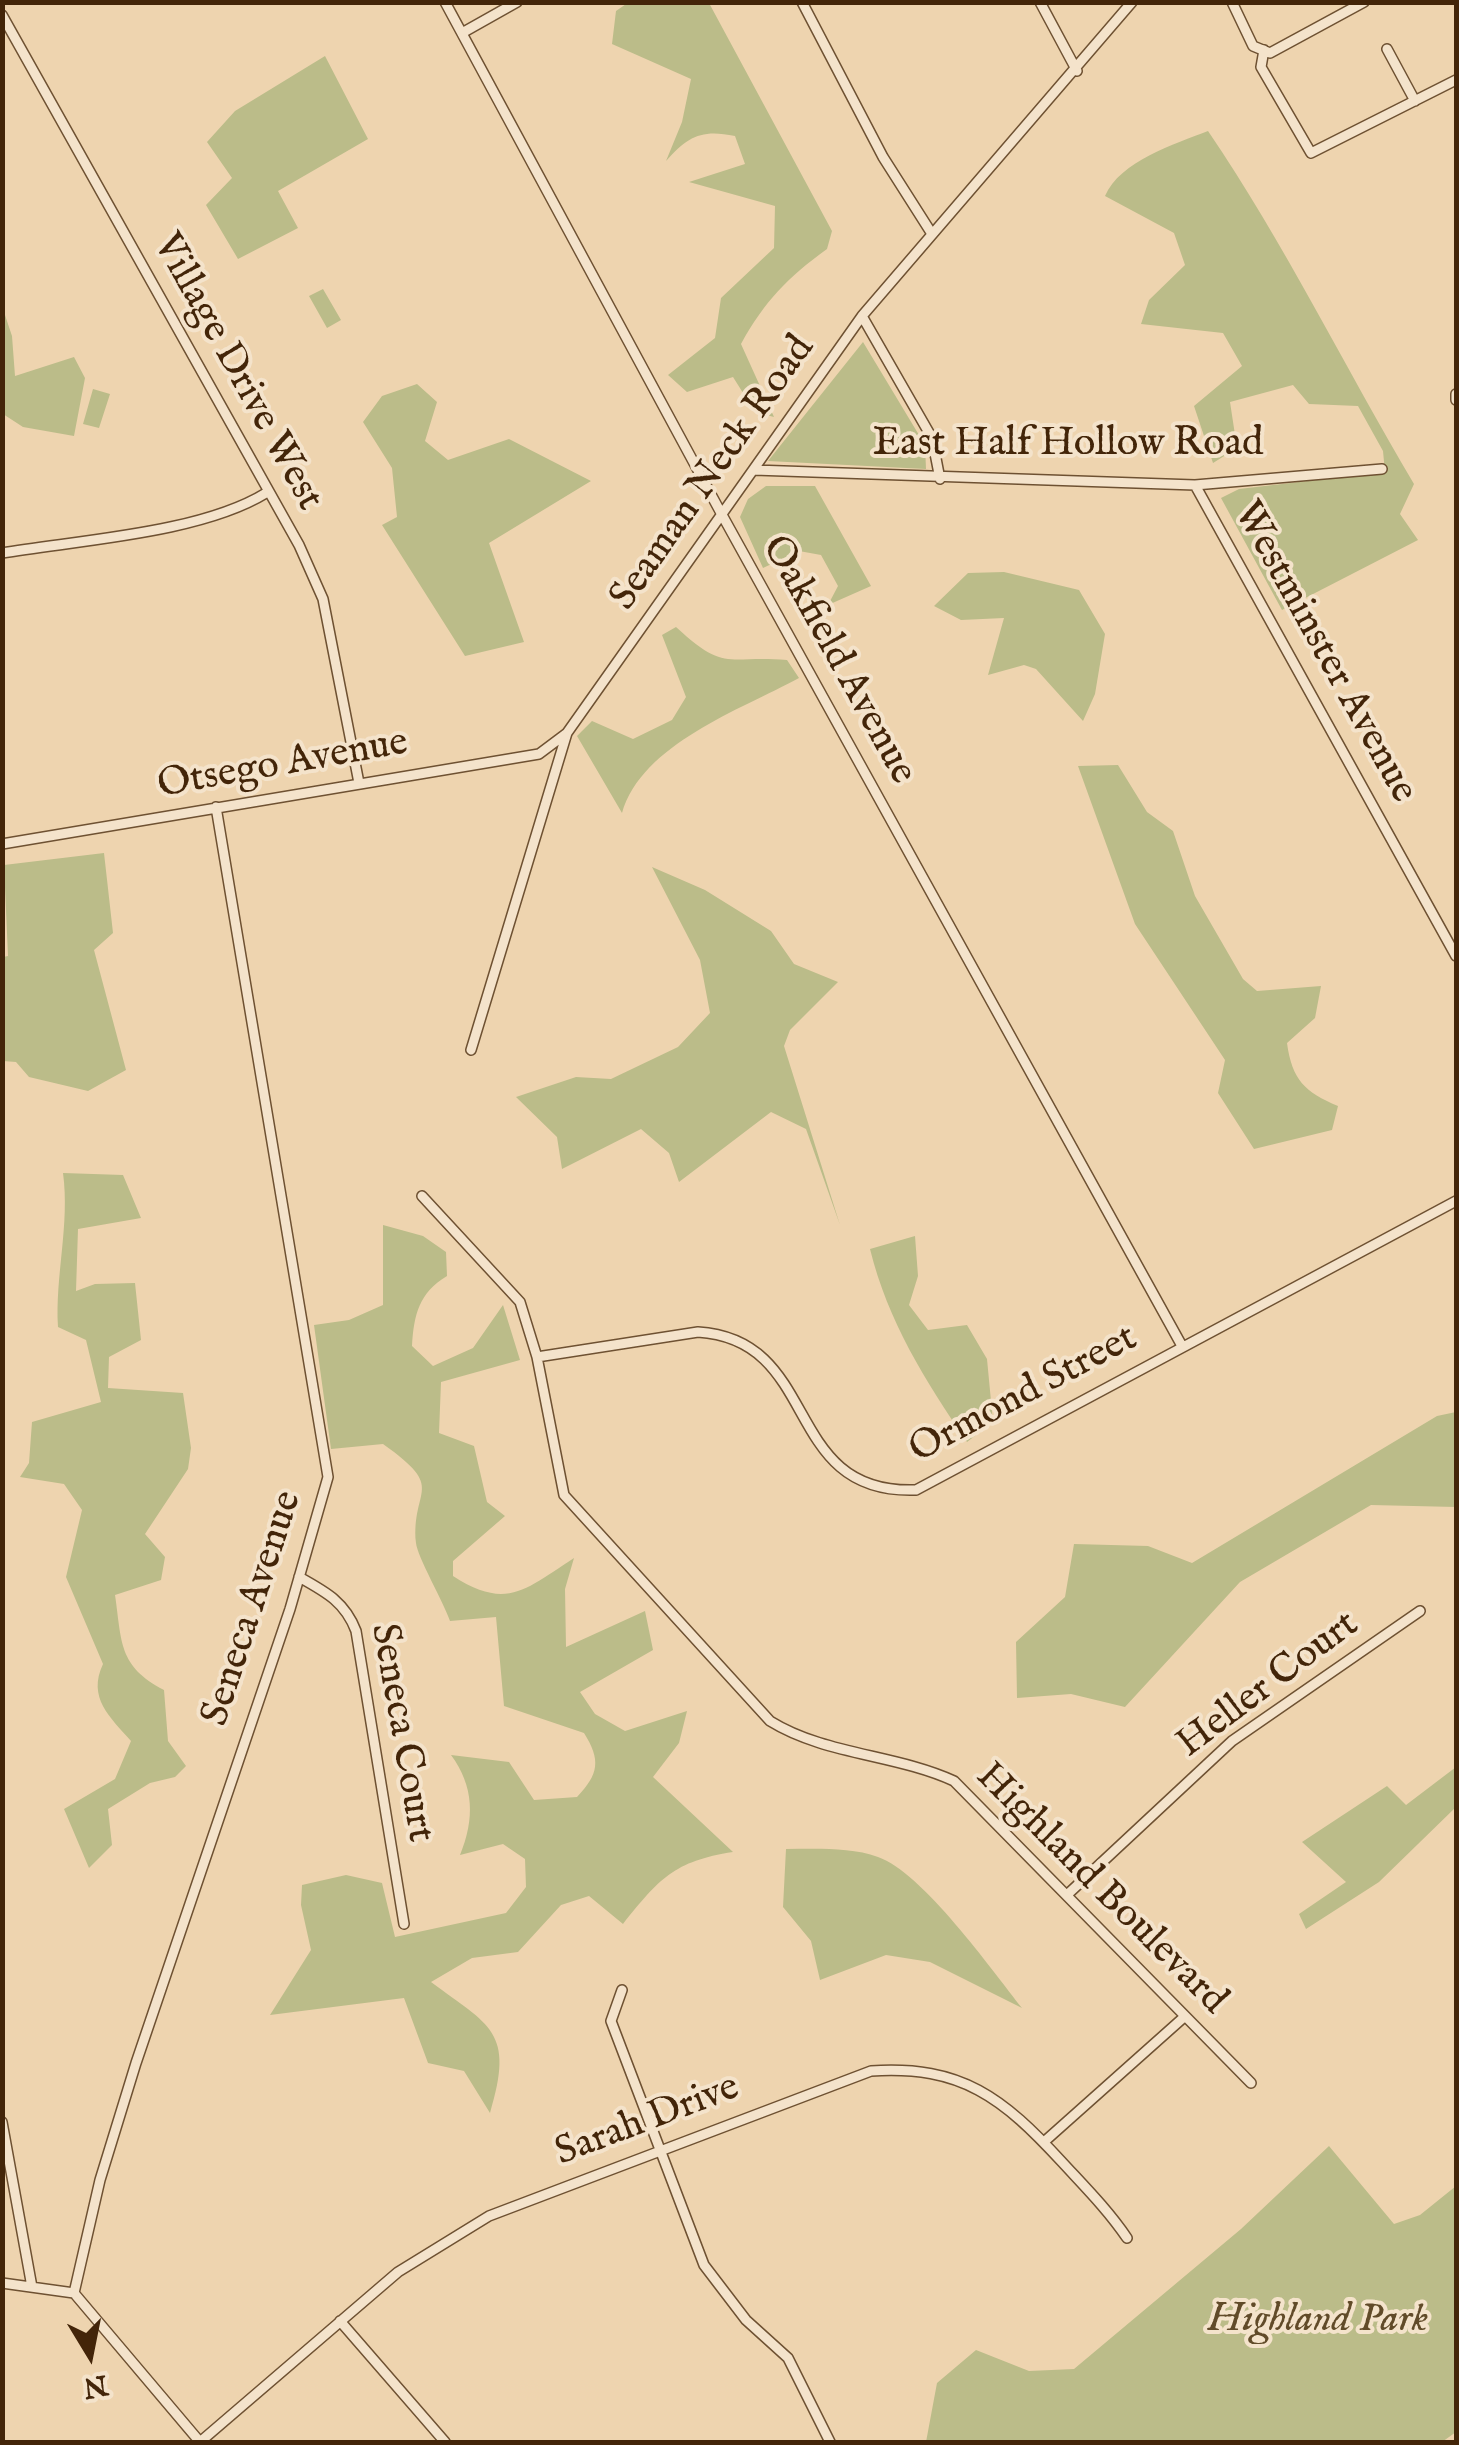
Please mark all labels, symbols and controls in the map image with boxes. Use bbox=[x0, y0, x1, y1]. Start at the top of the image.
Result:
street label: Village Drive West bbox=[140, 226, 332, 520]
street label: Seaman Neck Road bbox=[601, 328, 827, 620]
street label: East Half Hollow Road bbox=[873, 422, 1263, 470]
street label: Westminster Avenue bbox=[1220, 494, 1426, 812]
street label: Oakfield Avenue bbox=[749, 528, 925, 794]
street label: Otsego Avenue bbox=[154, 720, 412, 812]
street label: Ormond Street bbox=[902, 1316, 1146, 1476]
street label: Seneca Avenue bbox=[193, 1486, 315, 1732]
street label: Heller Court bbox=[1169, 1602, 1369, 1770]
street label: Seneca Court bbox=[357, 1620, 443, 1846]
street label: Highland Boulevard bbox=[964, 1754, 1236, 2026]
street label: Sarah Drive bbox=[549, 2065, 747, 2179]
park label: Highland Park bbox=[1208, 2298, 1428, 2346]
north arrow bbox=[40, 2305, 140, 2405]
text: N bbox=[80, 2366, 110, 2404]

